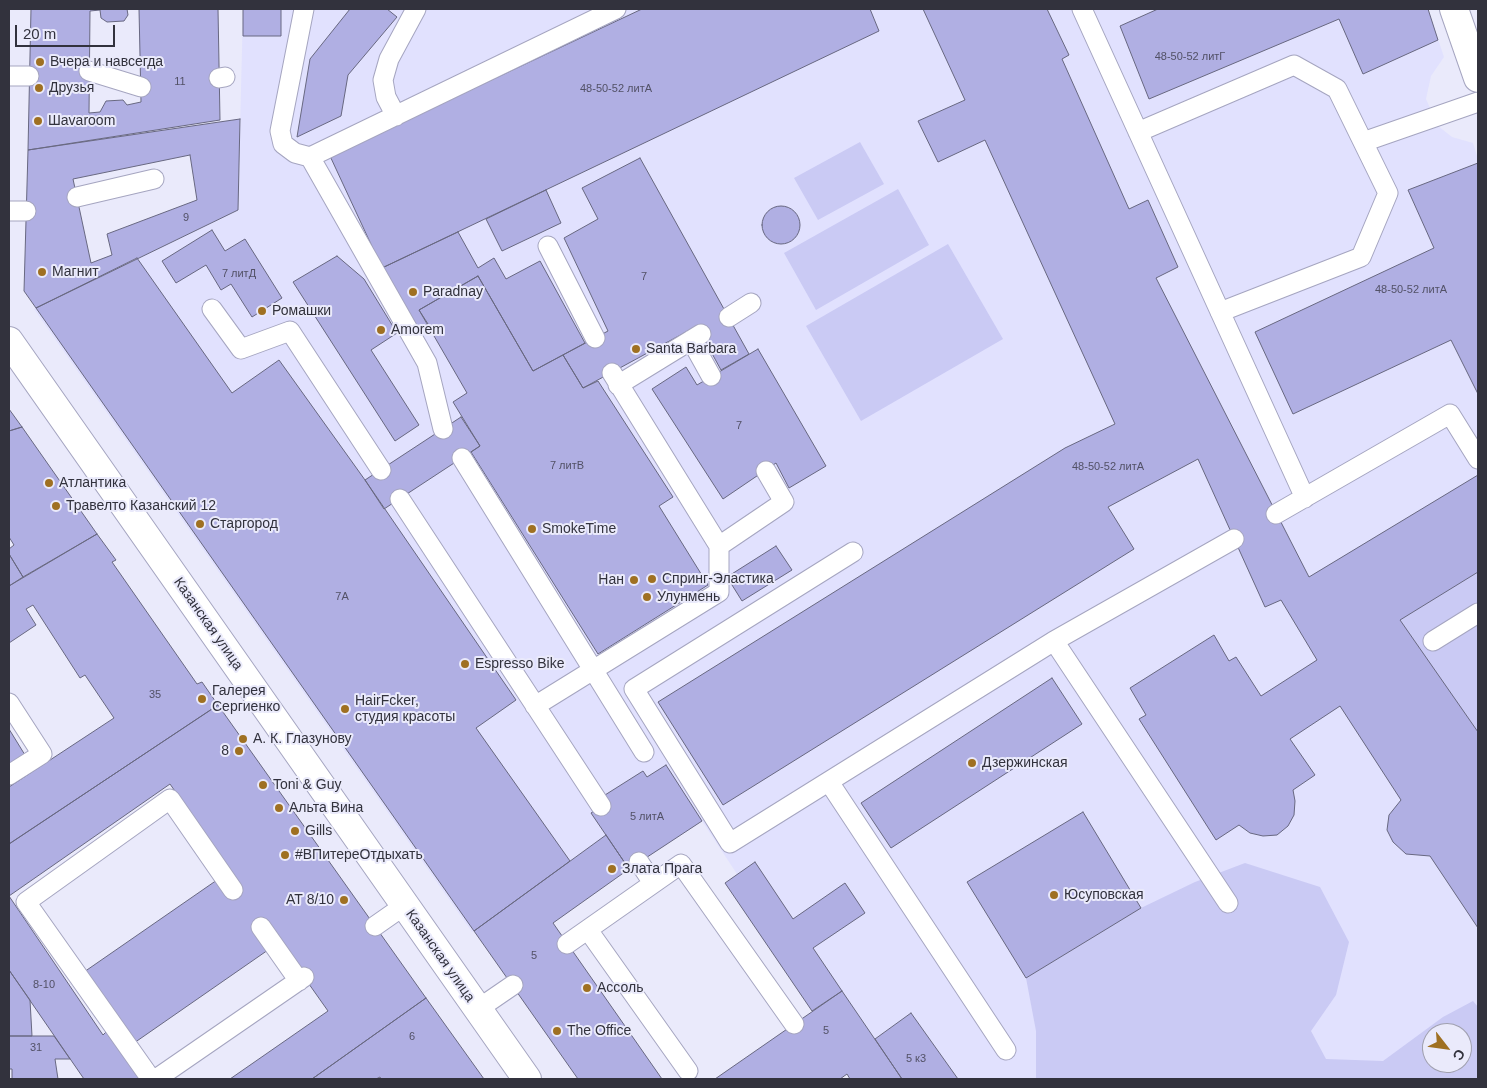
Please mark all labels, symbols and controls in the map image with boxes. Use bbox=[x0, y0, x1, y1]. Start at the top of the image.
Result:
scale bar bbox=[18, 15, 118, 47]
text: 20 m bbox=[23, 25, 56, 42]
house number: 48-50-52 литГ bbox=[1155, 50, 1225, 64]
place label: Вчера и навсегда bbox=[50, 54, 163, 70]
marker: Вчера и навсегда bbox=[34, 56, 46, 68]
house number: 11 bbox=[174, 75, 186, 89]
place label: Друзья bbox=[49, 80, 94, 96]
marker: Друзья bbox=[33, 82, 45, 94]
house number: 48-50-52 литА bbox=[580, 82, 652, 96]
place label: Шavaroom bbox=[48, 113, 115, 129]
marker: Шavaroom bbox=[32, 115, 44, 127]
house number: 9 bbox=[183, 211, 189, 225]
place label: Магнит bbox=[52, 264, 99, 280]
marker: Магнит bbox=[36, 266, 48, 278]
house number: 7 литД bbox=[222, 267, 256, 281]
house number: 7 bbox=[641, 270, 647, 284]
house number: 48-50-52 литА bbox=[1375, 283, 1447, 297]
place label: Paradnay bbox=[423, 284, 483, 300]
marker: Paradnay bbox=[407, 286, 419, 298]
place label: Ромашки bbox=[272, 303, 331, 319]
marker: Ромашки bbox=[256, 305, 268, 317]
place label: Amorem bbox=[391, 322, 444, 338]
marker: Amorem bbox=[375, 324, 387, 336]
place label: Santa Barbara bbox=[646, 341, 736, 357]
marker: Santa Barbara bbox=[630, 343, 642, 355]
house number: 7 bbox=[736, 419, 742, 433]
house number: 7 литВ bbox=[550, 459, 584, 473]
house number: 48-50-52 литА bbox=[1072, 460, 1144, 474]
place label: Атлантика bbox=[59, 475, 126, 491]
marker: Атлантика bbox=[43, 477, 55, 489]
place label: Травелто Казанский 12 bbox=[66, 498, 216, 514]
marker: Травелто Казанский 12 bbox=[50, 500, 62, 512]
place label: Старгород bbox=[210, 516, 278, 532]
marker: Старгород bbox=[194, 518, 206, 530]
place label: SmokeTime bbox=[542, 521, 616, 537]
marker: SmokeTime bbox=[526, 523, 538, 535]
place label: Спринг-Эластика bbox=[662, 571, 774, 587]
place label: Нан bbox=[598, 572, 624, 588]
marker: Спринг-Эластика bbox=[646, 573, 658, 585]
marker: Нан bbox=[628, 574, 640, 586]
street label: Казанская улица bbox=[170, 575, 246, 673]
place label: Улунмень bbox=[657, 589, 720, 605]
house number: 7А bbox=[335, 590, 349, 604]
marker: Улунмень bbox=[641, 591, 653, 603]
place label: Espresso Bike bbox=[475, 656, 564, 672]
marker: Espresso Bike bbox=[459, 658, 471, 670]
place label: Галерея Сергиенко bbox=[212, 683, 280, 716]
house number: 35 bbox=[149, 688, 161, 702]
marker: Галерея Сергиенко bbox=[196, 693, 208, 705]
place label: HairFcker, студия красоты bbox=[355, 693, 455, 726]
marker: HairFcker, студия красоты bbox=[339, 703, 351, 715]
place label: А. К. Глазунову bbox=[253, 731, 352, 747]
marker: А. К. Глазунову bbox=[237, 733, 249, 745]
place label: 8 bbox=[221, 743, 229, 759]
marker: 8 bbox=[233, 745, 245, 757]
place label: Дзержинская bbox=[982, 755, 1067, 771]
marker: Дзержинская bbox=[966, 757, 978, 769]
place label: Toni & Guy bbox=[273, 777, 341, 793]
marker: Toni & Guy bbox=[257, 779, 269, 791]
place label: Альта Вина bbox=[289, 800, 363, 816]
marker: Альта Вина bbox=[273, 802, 285, 814]
house number: 5 литА bbox=[630, 810, 664, 824]
place label: Gills bbox=[305, 823, 332, 839]
marker: Gills bbox=[289, 825, 301, 837]
place label: #ВПитереОтдыхать bbox=[295, 847, 423, 863]
marker: #ВПитереОтдыхать bbox=[279, 849, 291, 861]
place label: Злата Прага bbox=[622, 861, 702, 877]
marker: Злата Прага bbox=[606, 863, 618, 875]
place label: Юсуповская bbox=[1064, 887, 1144, 903]
marker: Юсуповская bbox=[1048, 889, 1060, 901]
place label: AT 8/10 bbox=[286, 892, 334, 908]
marker: AT 8/10 bbox=[338, 894, 350, 906]
street label: Казанская улица bbox=[402, 907, 478, 1005]
house number: 5 bbox=[531, 949, 537, 963]
house number: 8-10 bbox=[33, 978, 55, 992]
place label: Ассоль bbox=[597, 980, 643, 996]
marker: Ассоль bbox=[581, 982, 593, 994]
place label: The Office bbox=[567, 1023, 631, 1039]
north arrow bbox=[1422, 1023, 1472, 1073]
house number: 5 bbox=[823, 1024, 829, 1038]
marker: The Office bbox=[551, 1025, 563, 1037]
house number: 6 bbox=[409, 1030, 415, 1044]
house number: 31 bbox=[30, 1041, 42, 1055]
text: С bbox=[1450, 1047, 1469, 1063]
house number: 5 к3 bbox=[906, 1052, 926, 1066]

